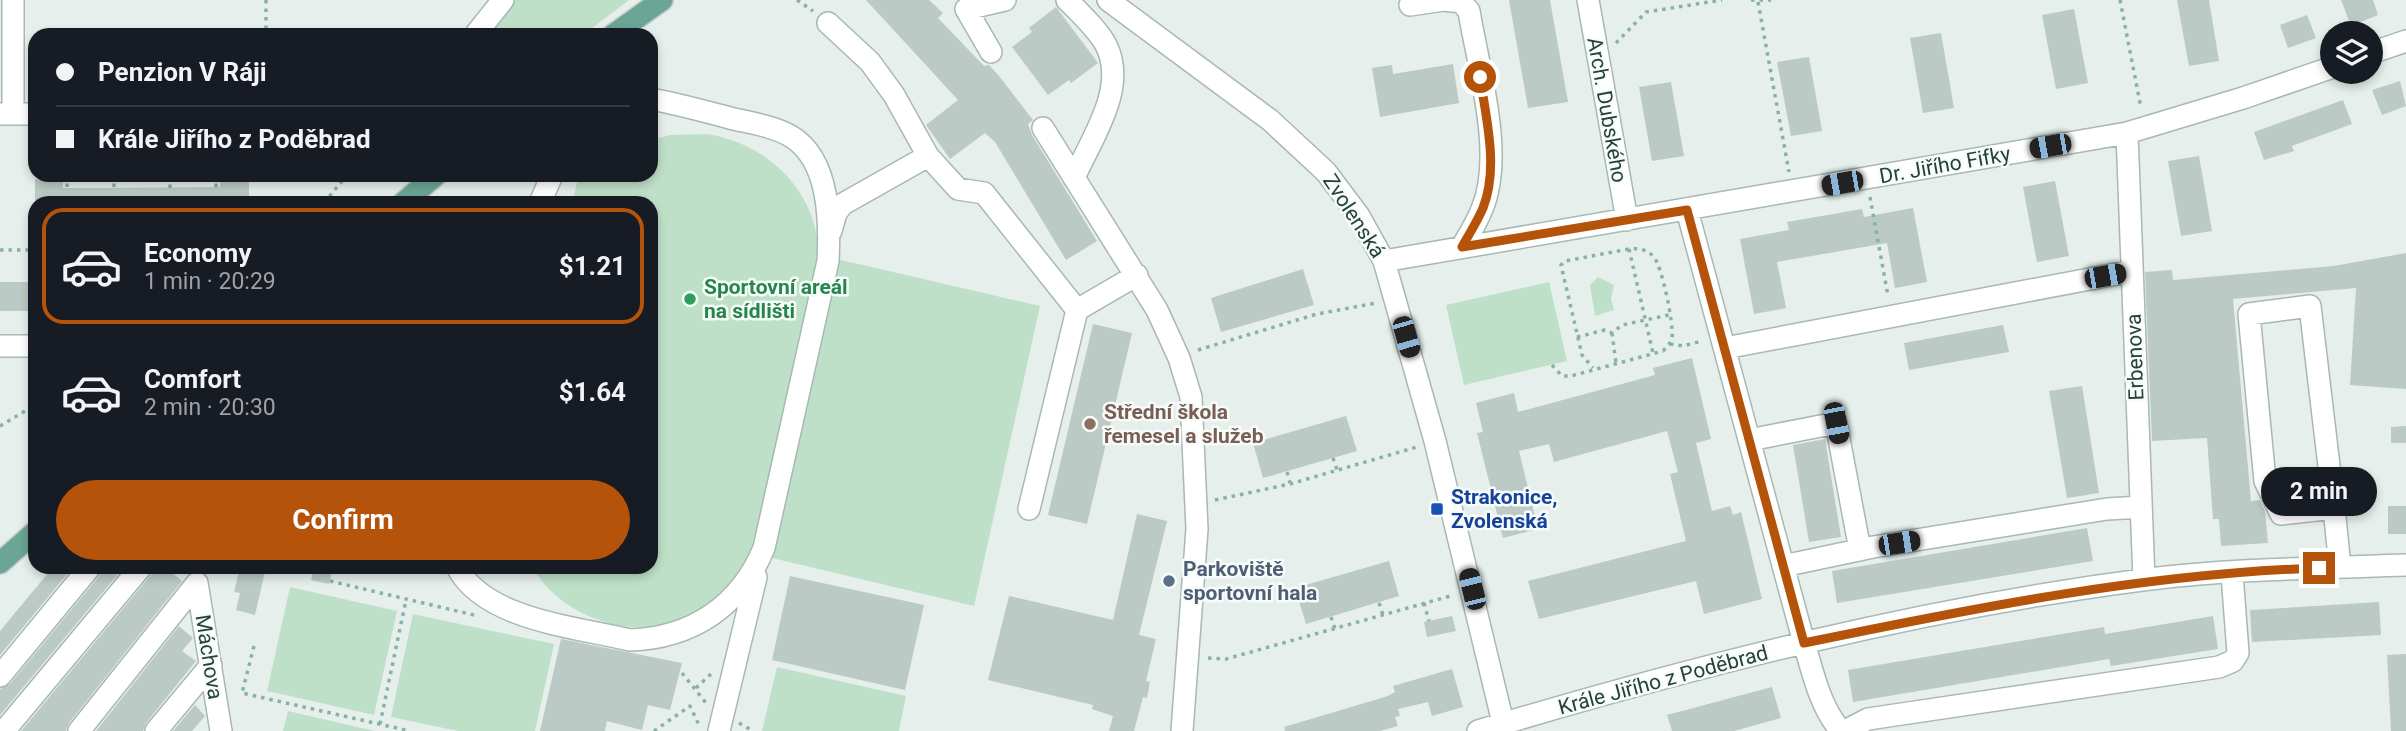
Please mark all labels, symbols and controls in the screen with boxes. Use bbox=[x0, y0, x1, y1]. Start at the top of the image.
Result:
map controls bbox=[2320, 21, 2383, 84]
button: layers bbox=[2320, 21, 2383, 84]
street label: Arch. Dubského bbox=[1582, 36, 1632, 185]
text: Penzion V Ráji bbox=[98, 57, 267, 87]
route start bbox=[1464, 61, 1496, 93]
text: Krále Jiřího z Poděbrad bbox=[98, 124, 371, 154]
car bbox=[2028, 132, 2073, 160]
street label: Dr. Jiřího Fifky bbox=[1878, 142, 2013, 188]
car bbox=[1820, 169, 1865, 197]
street label: Zvolenská bbox=[1318, 170, 1390, 262]
icon: car bbox=[60, 235, 123, 298]
text: Economy bbox=[144, 238, 251, 268]
text: $1.21 bbox=[559, 251, 626, 281]
car bbox=[2083, 262, 2128, 290]
text: 1 min · 20:29 bbox=[144, 268, 276, 295]
place label: Sportovní areál na sídlišti bbox=[704, 275, 848, 323]
marker: Sportovní areál na sídlišti bbox=[682, 291, 698, 307]
street label: Erbenova bbox=[2121, 313, 2149, 401]
car bbox=[1391, 314, 1422, 360]
icon: car bbox=[60, 361, 123, 424]
text: Comfort bbox=[144, 364, 241, 394]
text: $1.64 bbox=[559, 377, 626, 407]
text: 2 min · 20:30 bbox=[144, 394, 276, 421]
place label: Střední škola řemesel a služeb bbox=[1104, 400, 1264, 448]
car bbox=[1822, 400, 1851, 446]
marker: Střední škola řemesel a služeb bbox=[1082, 416, 1098, 432]
callout: 2 min bbox=[2261, 466, 2377, 516]
text: 2 min bbox=[2290, 478, 2348, 505]
button: Confirm bbox=[56, 480, 630, 560]
place label: Strakonice, Zvolenská bbox=[1451, 485, 1557, 533]
marker: Strakonice, Zvolenská bbox=[1429, 501, 1445, 517]
car bbox=[1877, 529, 1922, 557]
route end bbox=[2303, 552, 2335, 584]
place label: Parkoviště sportovní hala bbox=[1183, 557, 1317, 605]
car bbox=[1457, 566, 1488, 612]
marker: Parkoviště sportovní hala bbox=[1161, 573, 1177, 589]
street label: Máchova bbox=[190, 613, 228, 701]
street label: Krále Jiřího z Poděbrad bbox=[1556, 640, 1770, 720]

